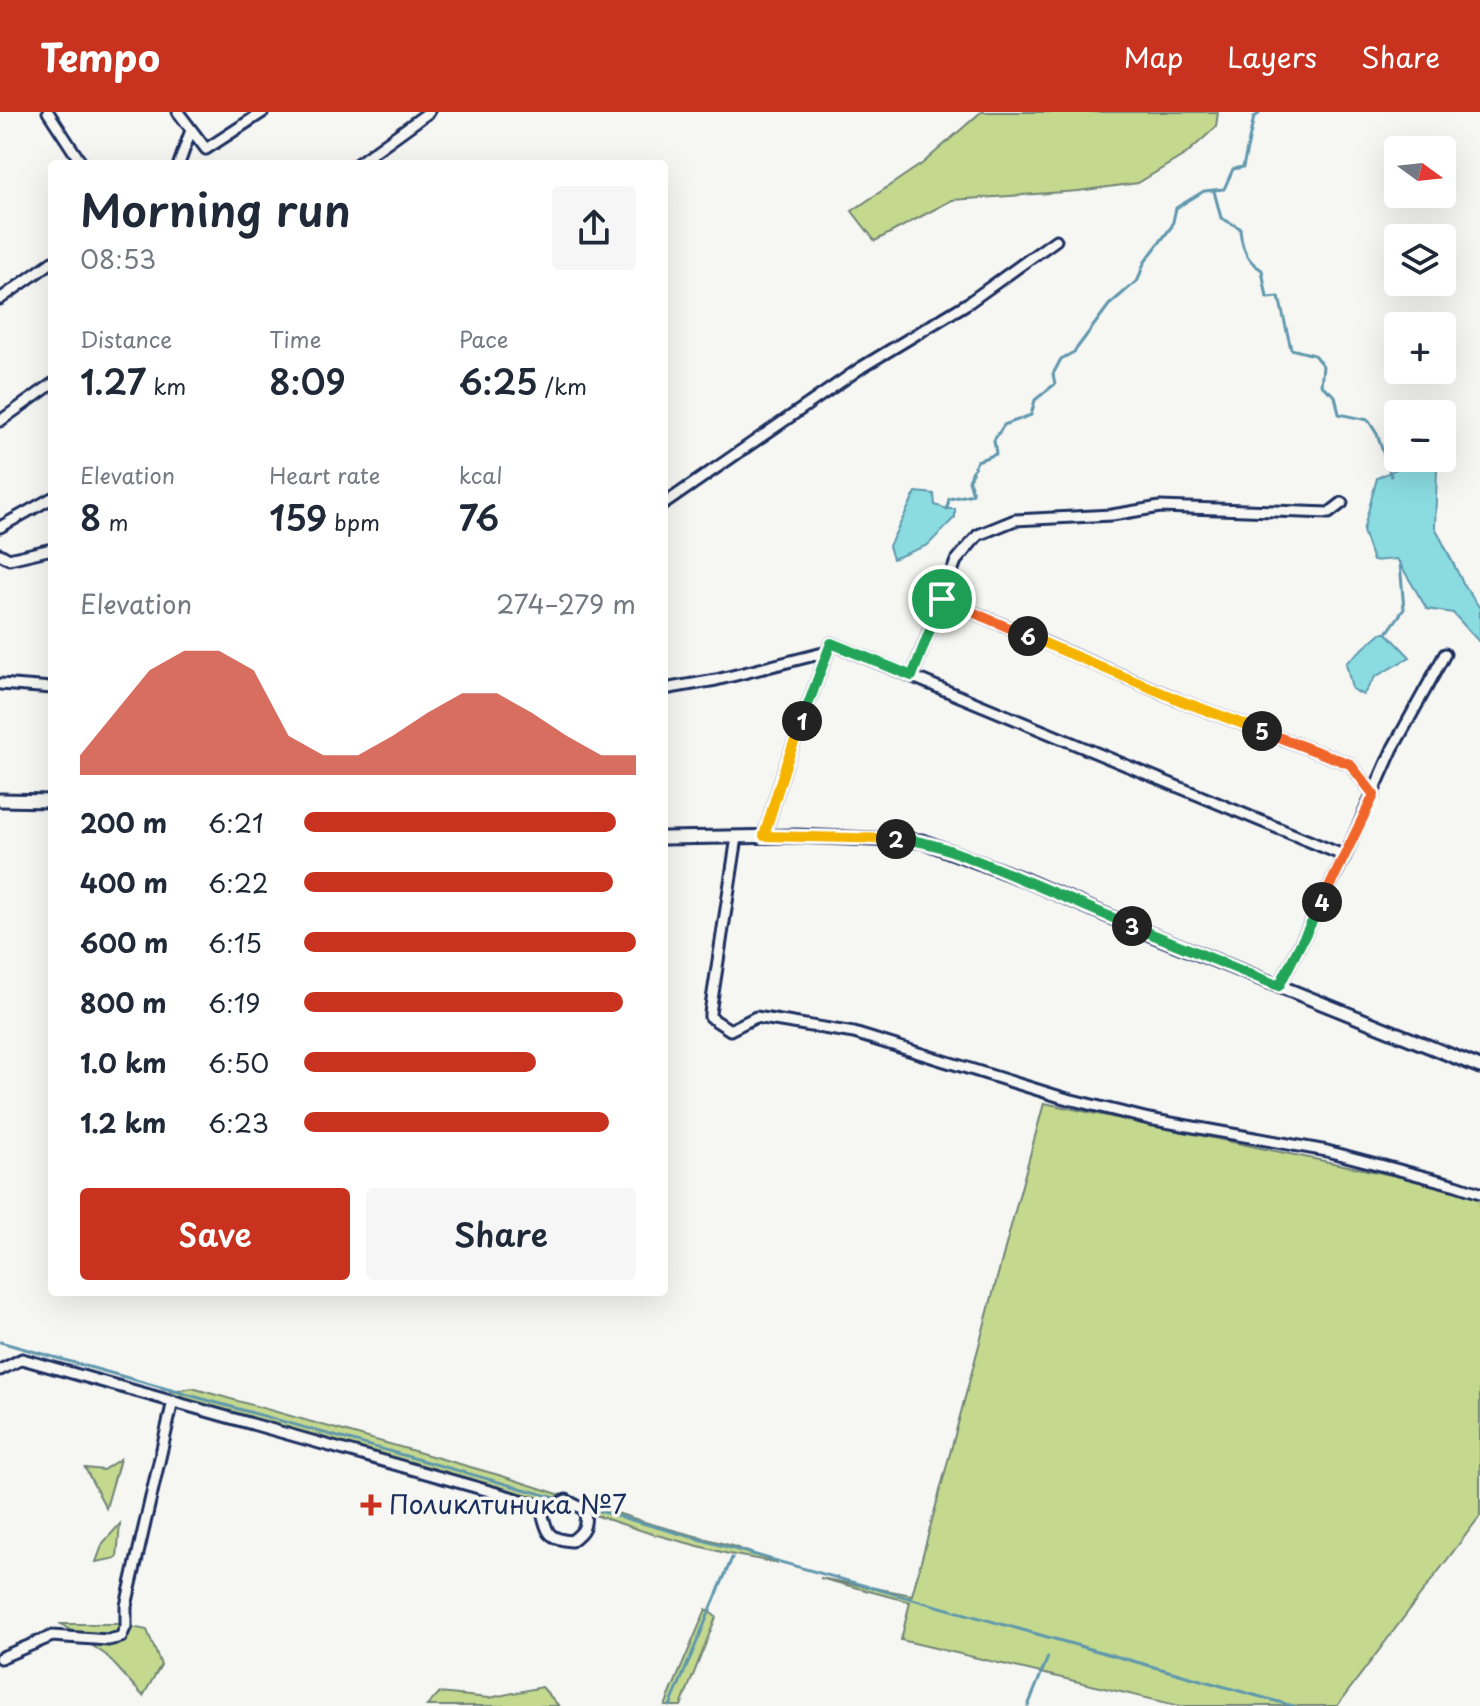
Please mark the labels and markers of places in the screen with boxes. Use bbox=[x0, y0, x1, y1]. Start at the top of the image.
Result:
pin bbox=[908, 565, 976, 633]
pin: 6 bbox=[1008, 616, 1048, 656]
pin: 1 bbox=[782, 701, 822, 741]
pin: 5 bbox=[1242, 711, 1282, 751]
pin: 2 bbox=[876, 819, 916, 859]
pin: 4 bbox=[1302, 882, 1342, 922]
pin: 3 bbox=[1112, 906, 1152, 946]
place label: Поликлтиника №7 bbox=[389, 1484, 627, 1523]
marker: Поликлтиника №7 bbox=[360, 1494, 382, 1516]

